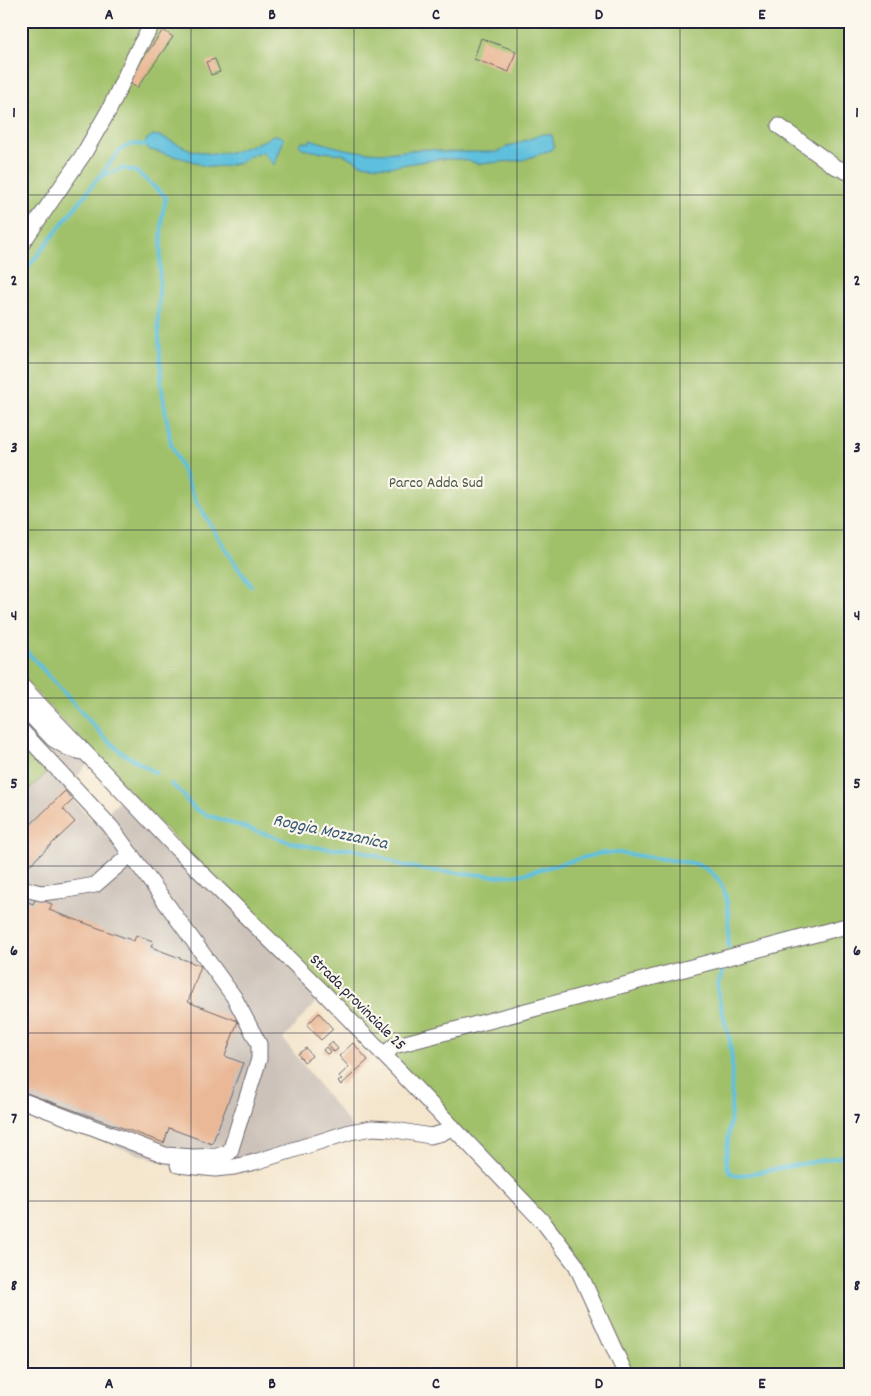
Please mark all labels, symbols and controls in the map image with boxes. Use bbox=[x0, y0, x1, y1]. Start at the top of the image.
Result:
text: A bbox=[105, 4, 114, 27]
text: B bbox=[268, 4, 276, 27]
text: C bbox=[432, 4, 440, 27]
text: D bbox=[595, 4, 604, 27]
text: E bbox=[758, 4, 766, 27]
text: 1 bbox=[12, 102, 16, 125]
text: 1 bbox=[855, 102, 859, 125]
text: 2 bbox=[11, 270, 18, 293]
text: 2 bbox=[854, 270, 861, 293]
text: 3 bbox=[10, 437, 18, 460]
text: 3 bbox=[853, 437, 861, 460]
park label: Parco Adda Sud bbox=[389, 472, 483, 495]
text: 4 bbox=[11, 605, 17, 628]
text: 4 bbox=[854, 605, 860, 628]
text: 5 bbox=[10, 773, 18, 796]
text: 5 bbox=[853, 773, 861, 796]
water label: Roggia Mozzanica bbox=[270, 809, 391, 858]
text: 6 bbox=[10, 940, 18, 963]
text: 6 bbox=[853, 940, 861, 963]
street label: Strada provinciale 25 bbox=[304, 950, 410, 1056]
text: 7 bbox=[11, 1108, 17, 1131]
text: 7 bbox=[854, 1108, 860, 1131]
text: 8 bbox=[11, 1275, 18, 1298]
text: 8 bbox=[854, 1275, 861, 1298]
text: A bbox=[105, 1373, 114, 1396]
text: B bbox=[268, 1373, 276, 1396]
text: C bbox=[432, 1373, 440, 1396]
text: D bbox=[595, 1373, 604, 1396]
text: E bbox=[758, 1373, 766, 1396]

